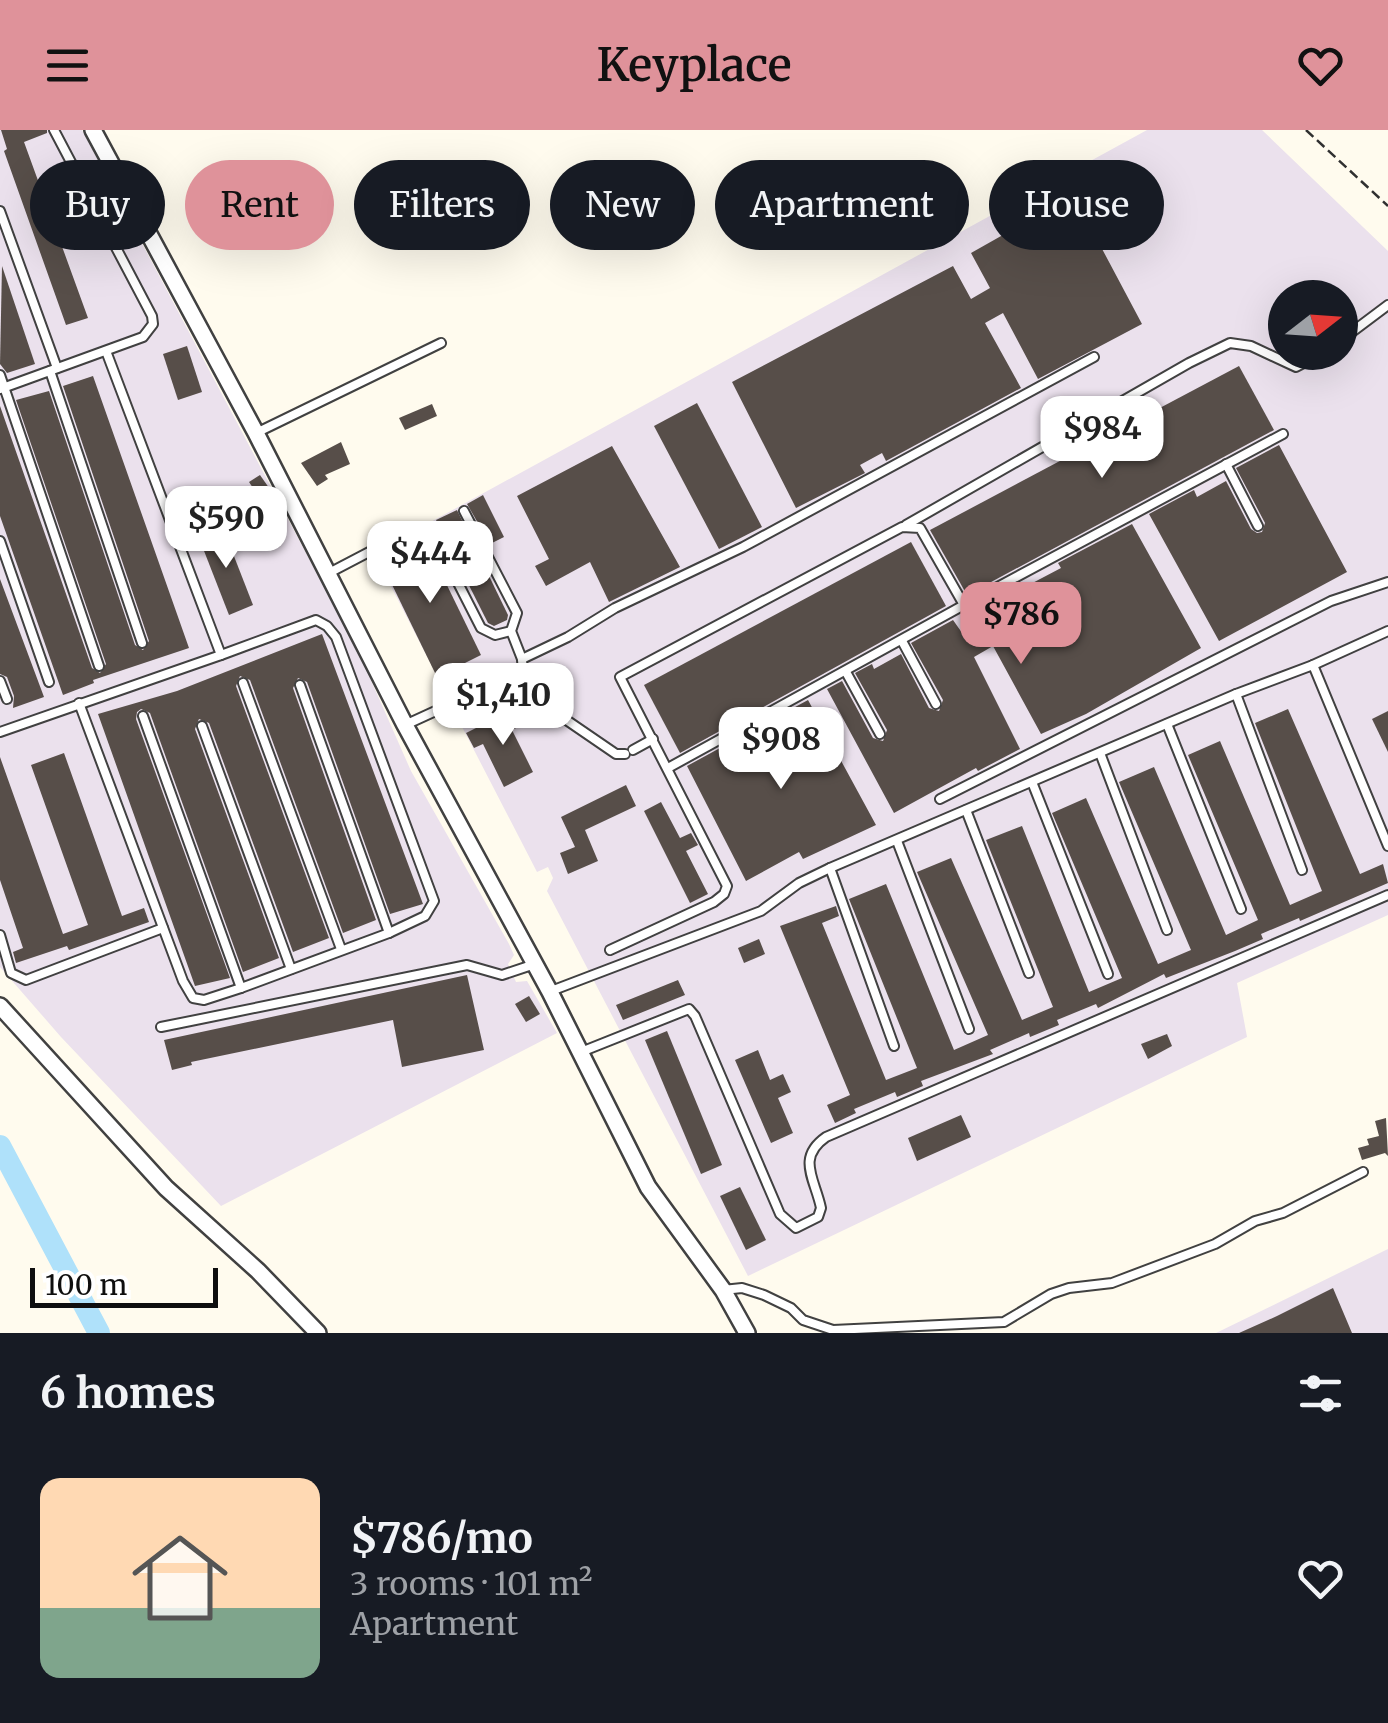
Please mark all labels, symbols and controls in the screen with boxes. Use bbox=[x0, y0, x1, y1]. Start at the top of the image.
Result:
text: Keyplace bbox=[596, 37, 792, 93]
icon: menu bbox=[40, 38, 95, 93]
icon: heart bbox=[1293, 38, 1348, 93]
chip: Buy bbox=[30, 160, 165, 250]
chip: Rent bbox=[185, 160, 334, 250]
chip: Filters bbox=[354, 160, 530, 250]
chip: New bbox=[550, 160, 695, 250]
chip: Apartment bbox=[715, 160, 969, 250]
chip: House bbox=[989, 160, 1164, 250]
north arrow bbox=[1268, 280, 1358, 370]
map controls bbox=[1268, 280, 1358, 370]
pin: $984 bbox=[1043, 396, 1161, 481]
text: $984 bbox=[1062, 408, 1142, 448]
pin: $590 bbox=[167, 486, 285, 571]
text: $590 bbox=[187, 498, 265, 538]
pin: $444 bbox=[371, 521, 489, 606]
text: $444 bbox=[389, 533, 471, 573]
pin: $786 bbox=[962, 582, 1080, 667]
text: $786 bbox=[982, 594, 1060, 634]
pin: $1,410 bbox=[422, 663, 584, 748]
text: $1,410 bbox=[455, 675, 551, 715]
pin: $908 bbox=[722, 707, 840, 792]
text: $908 bbox=[741, 719, 821, 759]
scale bar bbox=[30, 1263, 218, 1308]
text: 100 m bbox=[45, 1267, 127, 1303]
icon: filters bbox=[1293, 1366, 1348, 1421]
text: 6 homes bbox=[40, 1367, 216, 1419]
text: $786/mo bbox=[350, 1512, 533, 1564]
icon: home bbox=[120, 1518, 240, 1638]
icon: heart bbox=[1293, 1551, 1348, 1606]
text: 3 rooms · 101 m² bbox=[350, 1564, 592, 1604]
text: Apartment bbox=[350, 1604, 518, 1644]

